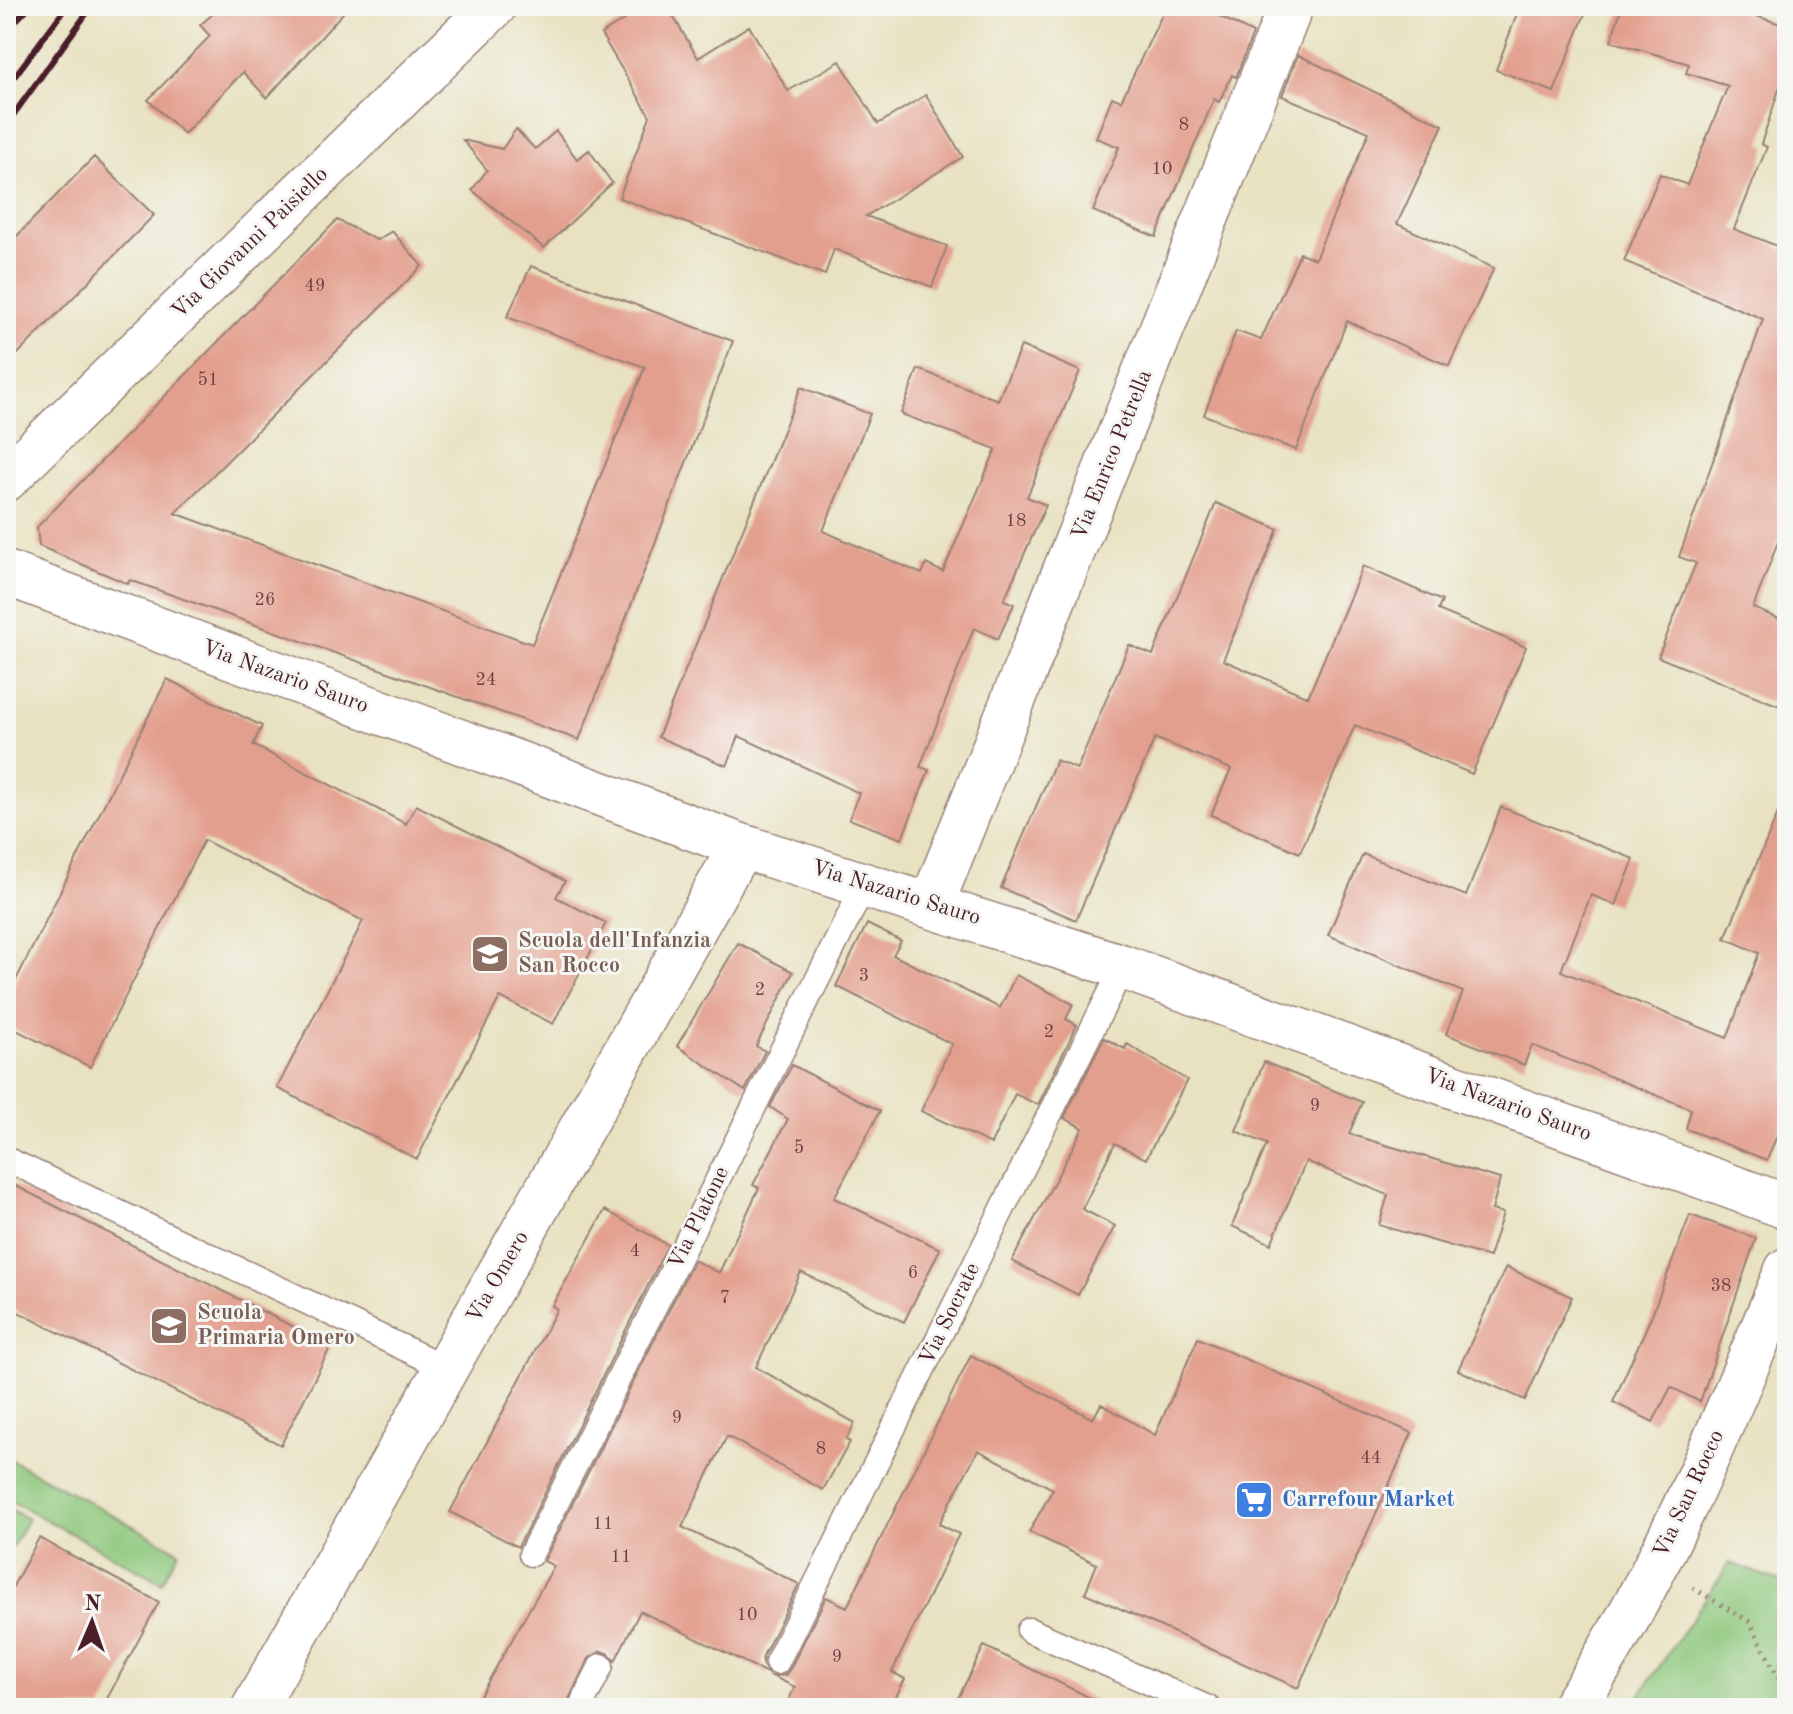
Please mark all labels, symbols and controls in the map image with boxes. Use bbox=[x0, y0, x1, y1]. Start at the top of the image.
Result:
house number: 8 bbox=[1179, 116, 1189, 134]
house number: 10 bbox=[1152, 160, 1172, 178]
street label: Via Giovanni Paisiello bbox=[168, 163, 332, 323]
house number: 49 bbox=[305, 277, 325, 295]
street label: Via Enrico Petrella bbox=[1068, 367, 1156, 543]
house number: 51 bbox=[198, 371, 218, 389]
house number: 18 bbox=[1006, 512, 1026, 530]
house number: 26 bbox=[255, 591, 275, 609]
street label: Via Nazario Sauro bbox=[199, 637, 371, 717]
house number: 24 bbox=[476, 671, 496, 689]
street label: Via Nazario Sauro bbox=[809, 857, 983, 929]
place label: Scuola dell'Infanzia San Rocco bbox=[518, 930, 711, 977]
school or university icon: Scuola dell'Infanzia San Rocco bbox=[469, 933, 511, 975]
house number: 3 bbox=[859, 967, 869, 985]
house number: 2 bbox=[755, 981, 765, 999]
house number: 2 bbox=[1044, 1023, 1054, 1041]
street label: Via Nazario Sauro bbox=[1422, 1065, 1594, 1145]
house number: 9 bbox=[1310, 1097, 1320, 1115]
house number: 5 bbox=[794, 1139, 804, 1157]
street label: Via Platone bbox=[665, 1163, 733, 1273]
street label: Via Omero bbox=[463, 1227, 533, 1327]
house number: 4 bbox=[630, 1242, 640, 1260]
street label: Via Socrate bbox=[916, 1259, 984, 1369]
house number: 6 bbox=[908, 1264, 918, 1282]
house number: 38 bbox=[1711, 1277, 1731, 1295]
house number: 7 bbox=[720, 1289, 730, 1307]
place label: Scuola Primaria Omero bbox=[197, 1302, 355, 1349]
school or university icon: Scuola Primaria Omero bbox=[148, 1305, 190, 1347]
house number: 9 bbox=[672, 1409, 682, 1427]
street label: Via San Rocco bbox=[1650, 1427, 1728, 1561]
house number: 8 bbox=[816, 1440, 826, 1458]
house number: 44 bbox=[1361, 1449, 1381, 1467]
supermarket icon: Carrefour Market bbox=[1233, 1479, 1275, 1521]
place label: Carrefour Market bbox=[1282, 1489, 1455, 1511]
house number: 11 bbox=[593, 1515, 613, 1533]
house number: 11 bbox=[611, 1548, 631, 1566]
north arrow bbox=[52, 1582, 132, 1662]
text: N bbox=[84, 1593, 102, 1615]
house number: 10 bbox=[737, 1606, 757, 1624]
house number: 9 bbox=[832, 1648, 842, 1666]

